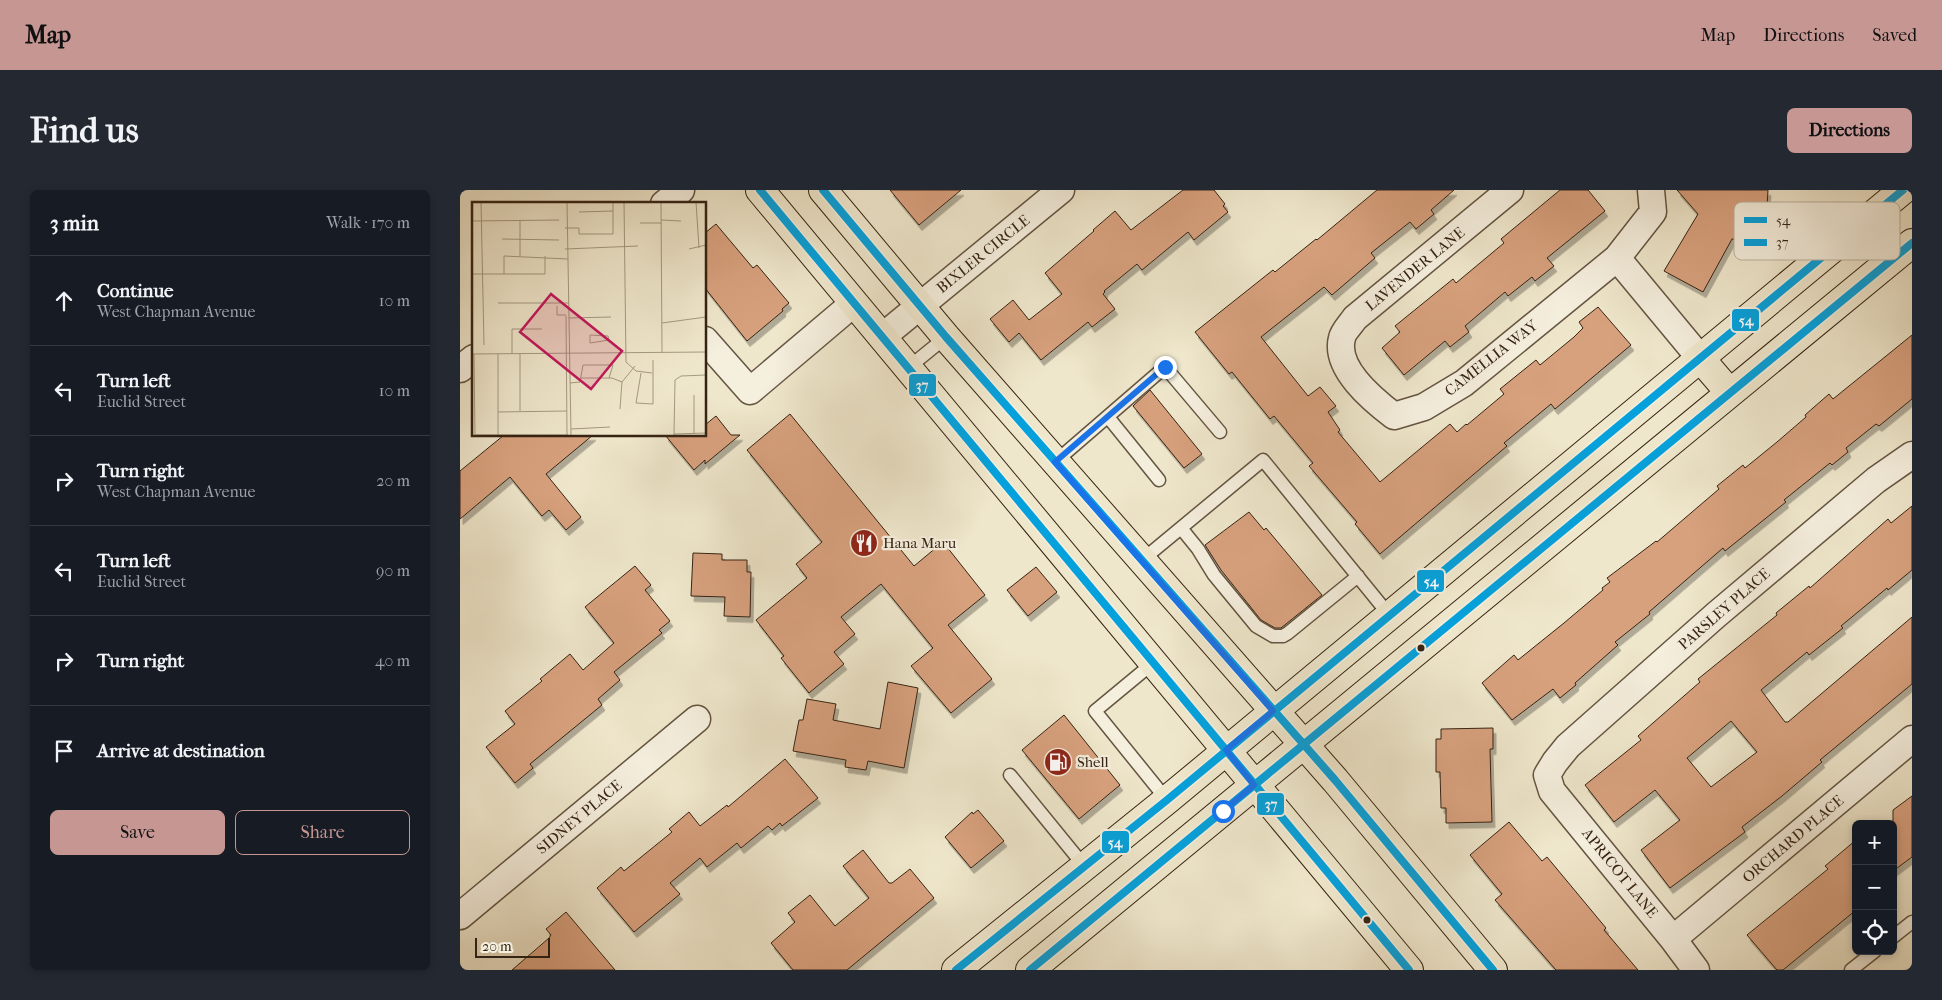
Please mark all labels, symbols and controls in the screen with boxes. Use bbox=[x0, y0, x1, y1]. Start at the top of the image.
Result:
text: Map bbox=[25, 21, 71, 49]
text: Map bbox=[1701, 25, 1735, 46]
text: Directions bbox=[1763, 25, 1844, 46]
text: Saved bbox=[1872, 25, 1917, 46]
button: Directions bbox=[1787, 108, 1912, 153]
text: Find us bbox=[30, 110, 139, 151]
inset map bbox=[472, 202, 706, 436]
legend bbox=[1734, 202, 1900, 260]
text: 3 min bbox=[50, 211, 99, 235]
street label: BIXLER CIRCLE bbox=[933, 211, 1033, 297]
text: 54 bbox=[1776, 212, 1791, 229]
text: Walk · 170 m bbox=[326, 213, 410, 232]
street label: LAVENDER LANE bbox=[1362, 223, 1468, 315]
text: 37 bbox=[1776, 234, 1789, 251]
text: Continue bbox=[97, 280, 173, 302]
icon: ahead bbox=[50, 287, 78, 315]
text: 10 m bbox=[379, 291, 410, 310]
text: West Chapman Avenue bbox=[97, 302, 255, 321]
line badge: 54 bbox=[1731, 308, 1760, 332]
text: 54 bbox=[1739, 312, 1754, 329]
street label: CAMELLIA WAY bbox=[1441, 316, 1542, 400]
route end bbox=[1154, 356, 1177, 379]
text: Turn left bbox=[97, 370, 171, 392]
line badge: 37 bbox=[908, 373, 937, 397]
icon: left bbox=[50, 377, 78, 405]
text: 37 bbox=[916, 377, 928, 394]
text: 10 m bbox=[379, 381, 410, 400]
text: Euclid Street bbox=[97, 392, 186, 411]
text: Turn right bbox=[97, 460, 184, 482]
icon: right bbox=[50, 467, 78, 495]
text: 20 m bbox=[376, 471, 410, 490]
text: West Chapman Avenue bbox=[97, 482, 255, 501]
restaurant icon: Hana Maru bbox=[849, 528, 879, 558]
place label: Hana Maru bbox=[883, 534, 957, 552]
text: Turn left bbox=[97, 550, 171, 572]
icon: left bbox=[50, 557, 78, 585]
text: 90 m bbox=[376, 561, 410, 580]
street label: PARSLEY PLACE bbox=[1675, 564, 1773, 654]
line badge: 54 bbox=[1416, 569, 1445, 593]
text: Euclid Street bbox=[97, 572, 186, 591]
text: 54 bbox=[1424, 573, 1439, 590]
unlabelled marker bbox=[1416, 643, 1426, 653]
icon: right bbox=[50, 647, 78, 675]
text: Turn right bbox=[97, 650, 184, 672]
text: 40 m bbox=[375, 651, 410, 670]
icon: arrive bbox=[50, 737, 78, 765]
text: Arrive at destination bbox=[97, 740, 265, 762]
fuel station icon: Shell bbox=[1043, 747, 1073, 777]
place label: Shell bbox=[1077, 753, 1109, 771]
street label: SIDNEY PLACE bbox=[533, 776, 625, 858]
line badge: 37 bbox=[1256, 792, 1285, 816]
street label: ORCHARD PLACE bbox=[1739, 792, 1847, 886]
text: 37 bbox=[1265, 796, 1277, 813]
route start bbox=[1212, 800, 1235, 823]
button: Save bbox=[50, 810, 225, 855]
button: Share bbox=[235, 810, 410, 855]
map controls bbox=[1852, 820, 1897, 955]
button: + bbox=[1852, 820, 1897, 865]
street label: APRICOT LANE bbox=[1578, 824, 1662, 921]
line badge: 54 bbox=[1101, 830, 1130, 854]
text: 54 bbox=[1108, 834, 1123, 851]
button: − bbox=[1852, 865, 1897, 910]
button: locate bbox=[1852, 910, 1897, 955]
unlabelled marker bbox=[1362, 915, 1372, 925]
scale bar bbox=[475, 935, 550, 958]
text: 20 m bbox=[482, 938, 512, 955]

